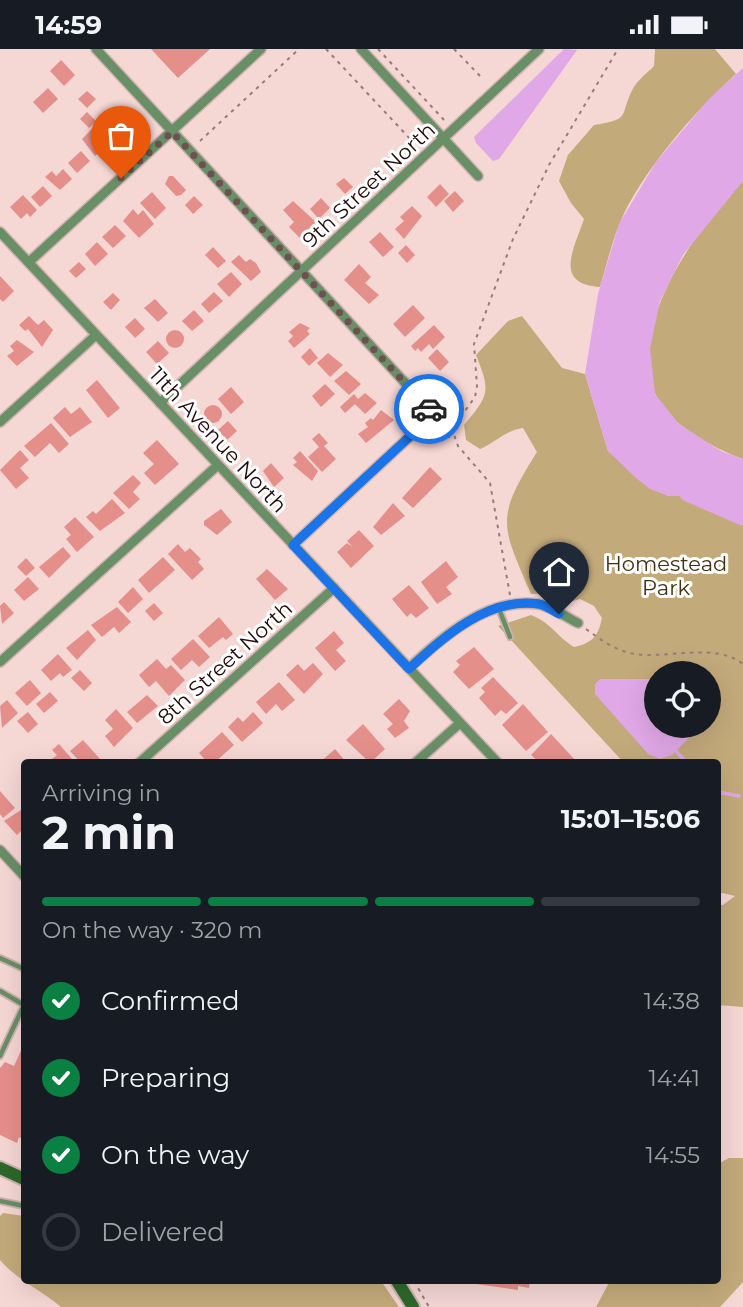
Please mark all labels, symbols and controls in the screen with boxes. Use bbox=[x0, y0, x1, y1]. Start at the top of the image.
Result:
text: 14:59 bbox=[35, 9, 102, 41]
pin bbox=[91, 106, 151, 178]
icon: bag bbox=[102, 117, 140, 155]
street label: 9th Street North bbox=[297, 117, 440, 252]
street label: 11th Avenue North bbox=[144, 362, 292, 518]
courier bbox=[394, 374, 464, 444]
icon: car bbox=[410, 390, 448, 428]
pin bbox=[529, 542, 589, 614]
park label: Homestead Park bbox=[605, 551, 727, 600]
icon: home bbox=[540, 553, 578, 591]
street label: 8th Street North bbox=[152, 596, 297, 730]
map controls bbox=[644, 661, 721, 738]
button: locate bbox=[644, 661, 721, 738]
text: Arriving in bbox=[42, 779, 161, 807]
text: 15:01–15:06 bbox=[561, 803, 700, 835]
text: 2 min bbox=[42, 804, 176, 861]
text: On the way · 320 m bbox=[42, 916, 262, 944]
icon: check bbox=[42, 982, 80, 1020]
text: Confirmed bbox=[101, 985, 240, 1017]
text: 14:38 bbox=[644, 987, 700, 1015]
icon: check bbox=[42, 1059, 80, 1097]
text: Preparing bbox=[101, 1062, 230, 1094]
text: 14:41 bbox=[649, 1064, 700, 1092]
icon: check bbox=[42, 1136, 80, 1174]
text: On the way bbox=[101, 1139, 249, 1171]
text: 14:55 bbox=[646, 1141, 700, 1169]
text: Delivered bbox=[101, 1216, 225, 1248]

